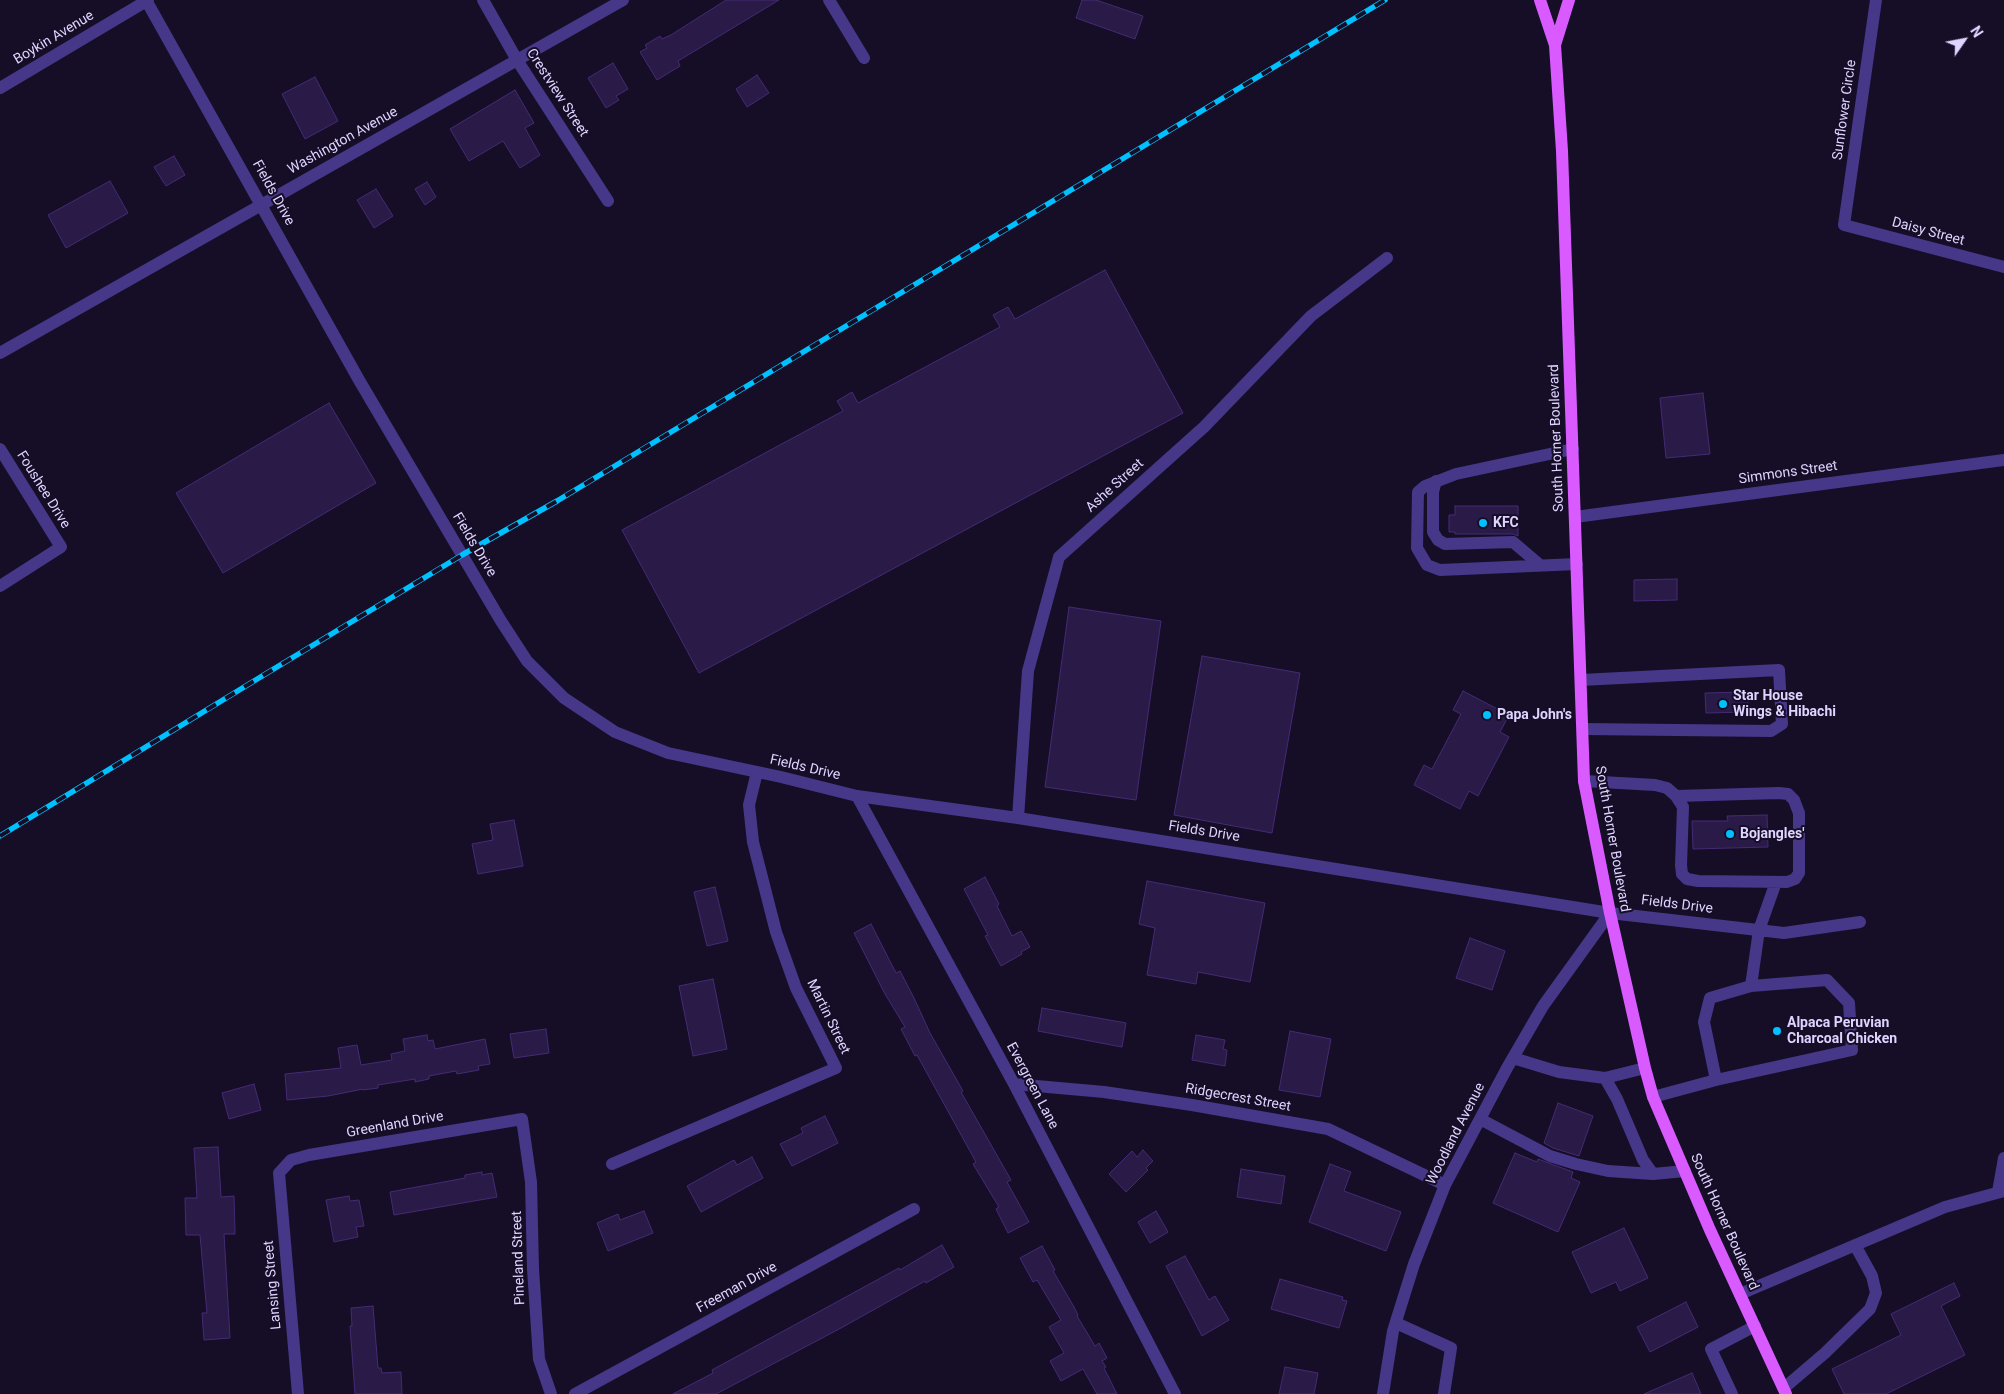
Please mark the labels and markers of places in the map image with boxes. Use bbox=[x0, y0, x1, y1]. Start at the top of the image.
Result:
place label: KFC bbox=[1493, 515, 1519, 531]
marker: KFC bbox=[1477, 517, 1489, 529]
place label: Star House Wings & Hibachi bbox=[1733, 688, 1836, 720]
marker: Star House Wings & Hibachi bbox=[1717, 698, 1729, 710]
place label: Papa John's bbox=[1497, 707, 1572, 723]
marker: Papa John's bbox=[1481, 709, 1493, 721]
place label: Bojangles' bbox=[1740, 826, 1805, 842]
marker: Bojangles' bbox=[1724, 828, 1736, 840]
place label: Alpaca Peruvian Charcoal Chicken bbox=[1787, 1015, 1897, 1048]
marker: Alpaca Peruvian Charcoal Chicken bbox=[1771, 1025, 1783, 1037]

